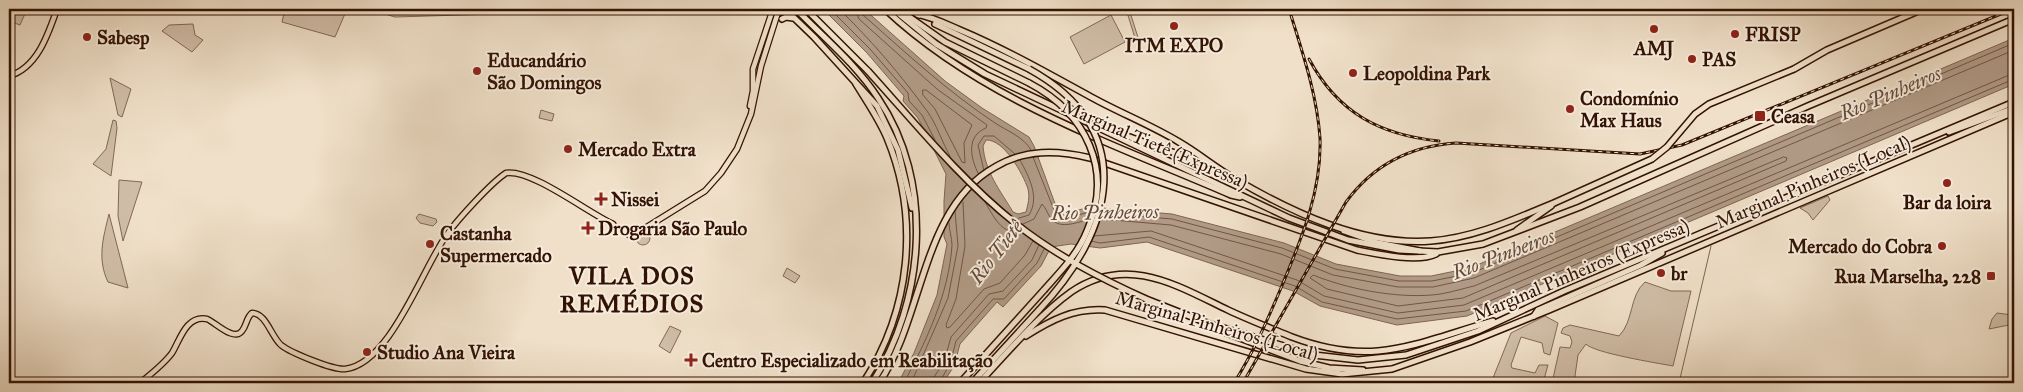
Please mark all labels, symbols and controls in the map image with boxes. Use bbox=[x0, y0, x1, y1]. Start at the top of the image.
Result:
marker: ITM EXPO bbox=[1168, 20, 1180, 32]
marker: AMJ bbox=[1648, 23, 1660, 35]
place label: FRISP bbox=[1745, 23, 1801, 46]
place label: Sabesp bbox=[97, 26, 150, 50]
marker: FRISP bbox=[1729, 28, 1741, 40]
marker: Sabesp bbox=[81, 31, 93, 43]
place label: ITM EXPO bbox=[1125, 34, 1223, 57]
place label: AMJ bbox=[1632, 37, 1674, 61]
place label: PAS bbox=[1702, 48, 1736, 71]
place label: Educandário São Domingos bbox=[487, 49, 601, 95]
marker: PAS bbox=[1686, 53, 1698, 65]
water label: Rio Pinheiros bbox=[1835, 60, 1945, 125]
place label: Leopoldina Park bbox=[1363, 62, 1492, 86]
marker: Educandário São Domingos bbox=[471, 65, 483, 77]
marker: Leopoldina Park bbox=[1347, 67, 1359, 79]
place label: Condomínio Max Haus bbox=[1580, 87, 1679, 132]
street label: Marginal Tietê (Expressa) bbox=[1058, 94, 1252, 195]
marker: Condomínio Max Haus bbox=[1564, 103, 1576, 115]
place label: Ceasa bbox=[1771, 105, 1816, 128]
marker: Ceasa bbox=[1753, 109, 1767, 123]
street label: Marginal Pinheiros (Local) bbox=[1712, 130, 1914, 235]
place label: Mercado Extra bbox=[578, 138, 697, 161]
marker: Mercado Extra bbox=[562, 143, 574, 155]
marker: Bar da loira bbox=[1941, 177, 1953, 189]
place label: Nissei bbox=[611, 188, 660, 211]
place label: Bar da loira bbox=[1903, 191, 1992, 214]
marker: Nissei bbox=[595, 193, 607, 205]
water label: Rio Pinheiros bbox=[1050, 199, 1160, 225]
street label: Marginal Pinheiros (Expressa) bbox=[1469, 214, 1693, 327]
water label: Rio Tietê bbox=[963, 215, 1029, 289]
place label: Drogaria São Paulo bbox=[598, 217, 748, 241]
place label: Castanha Supermercado bbox=[440, 222, 552, 268]
marker: Drogaria São Paulo bbox=[582, 222, 594, 234]
water label: Rio Pinheiros bbox=[1447, 223, 1559, 285]
place label: Mercado do Cobra bbox=[1788, 235, 1933, 258]
marker: Castanha Supermercado bbox=[424, 238, 436, 250]
marker: Mercado do Cobra bbox=[1936, 240, 1948, 252]
district label: VILA DOS REMÉDIOS bbox=[560, 261, 704, 319]
place label: br bbox=[1670, 262, 1688, 285]
place label: Rua Marselha, 228 bbox=[1834, 265, 1981, 288]
marker: br bbox=[1655, 267, 1667, 279]
marker: Rua Marselha, 228 bbox=[1985, 270, 1997, 282]
street label: Marginal Pinheiros (Local) bbox=[1113, 286, 1321, 367]
place label: Studio Ana Vieira bbox=[377, 341, 516, 364]
marker: Studio Ana Vieira bbox=[361, 346, 373, 358]
place label: Centro Especializado em Reabilitação bbox=[702, 349, 993, 373]
marker: Centro Especializado em Reabilitação bbox=[684, 353, 698, 367]

